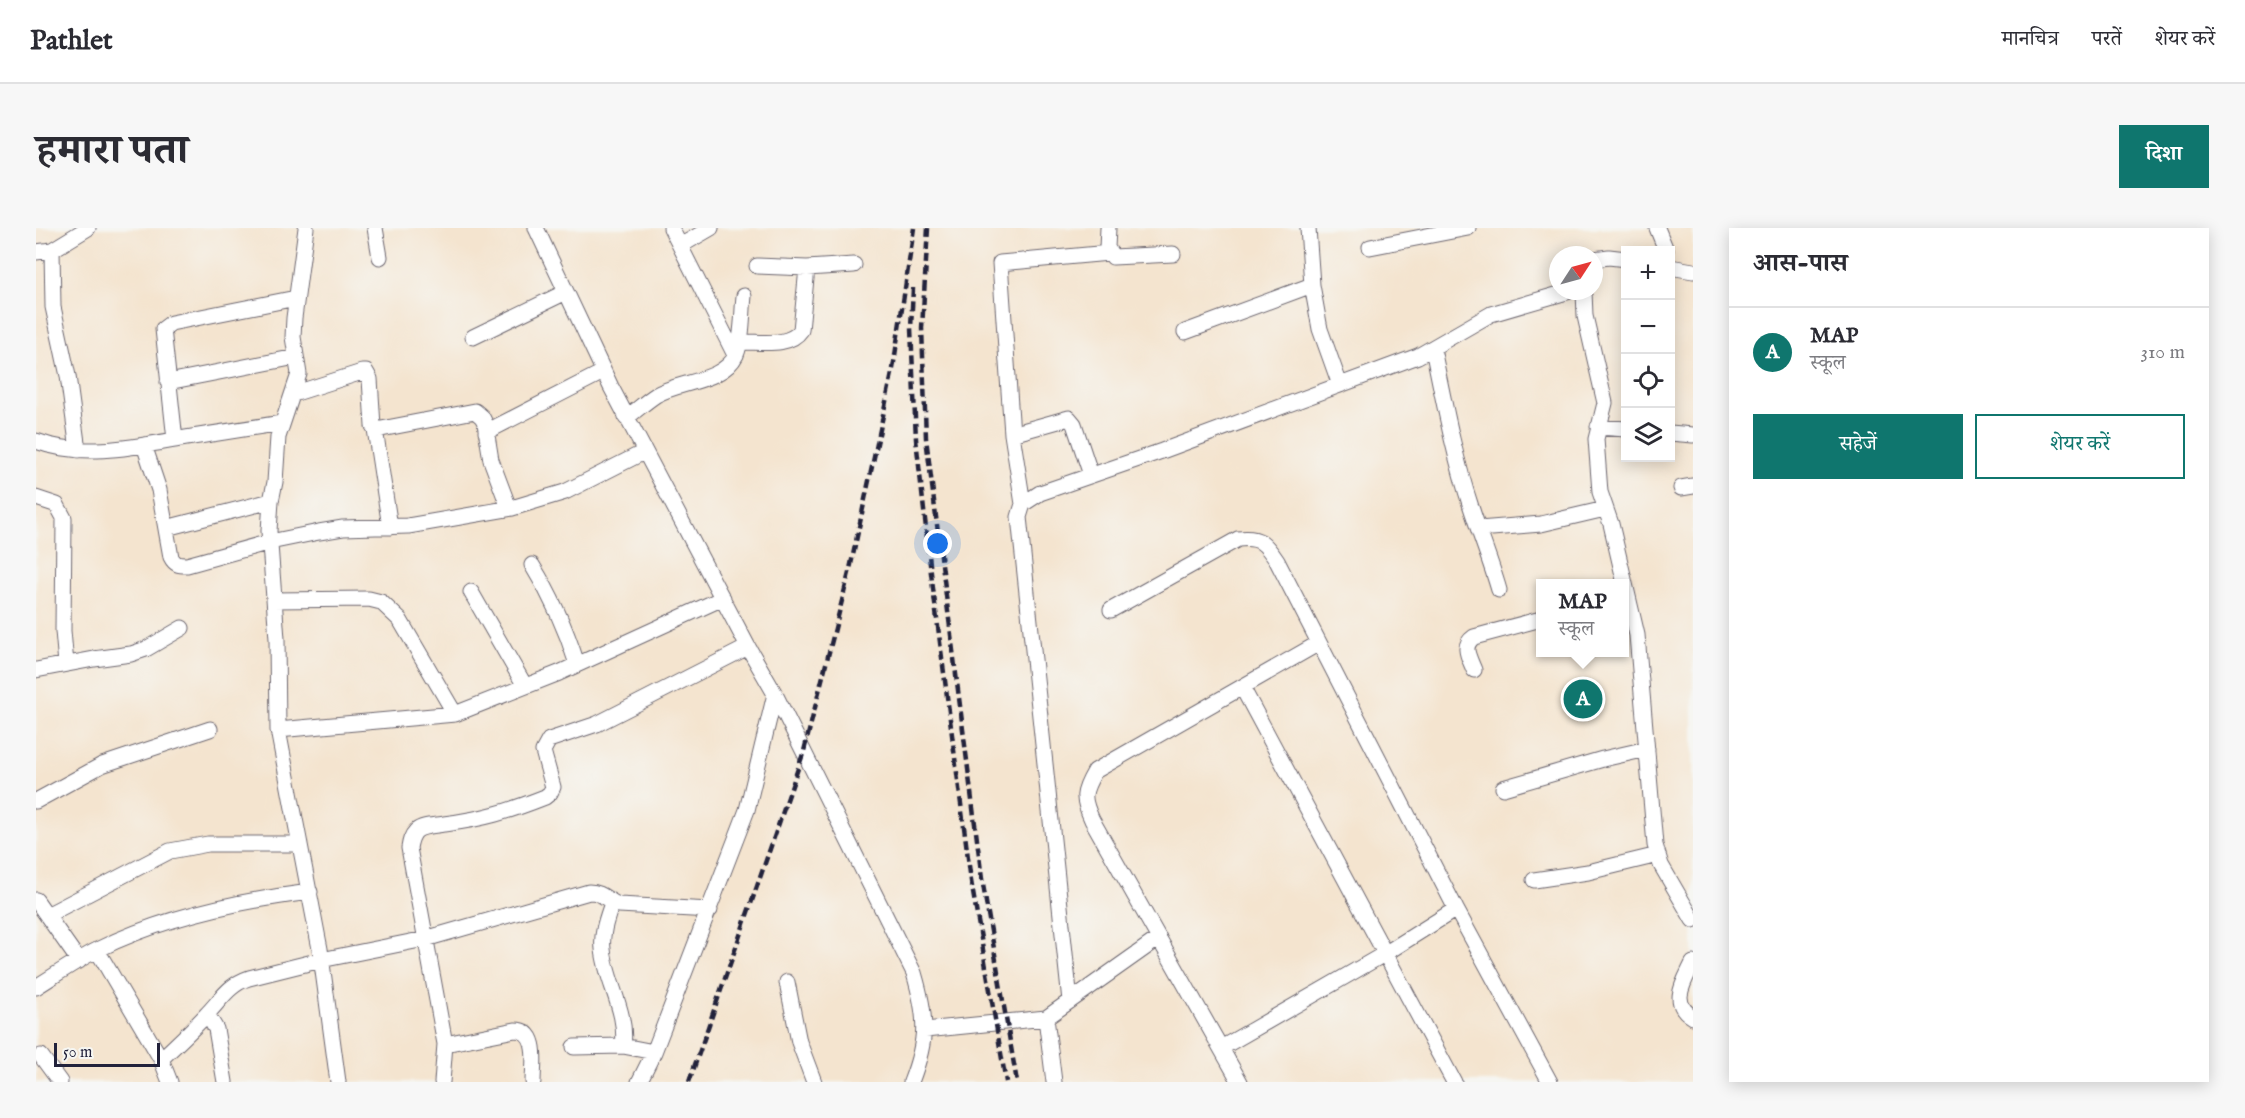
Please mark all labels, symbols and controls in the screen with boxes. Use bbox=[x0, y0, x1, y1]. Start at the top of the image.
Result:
text: Pathlet bbox=[30, 24, 113, 59]
text: मानचित्र bbox=[2002, 26, 2059, 53]
text: परतें bbox=[2092, 26, 2122, 53]
text: शेयर करें bbox=[2155, 26, 2215, 53]
text: हमारा पता bbox=[36, 125, 188, 178]
button: दिशा bbox=[2119, 125, 2209, 188]
north arrow bbox=[1549, 246, 1603, 300]
map controls bbox=[1621, 246, 1675, 462]
button: + bbox=[1621, 246, 1675, 300]
text: आस-पास bbox=[1753, 247, 1848, 280]
button: − bbox=[1621, 300, 1675, 354]
text: MAP bbox=[1810, 322, 1858, 350]
text: A bbox=[1766, 340, 1779, 365]
text: 310 m bbox=[2141, 340, 2185, 365]
text: स्कूल bbox=[1810, 351, 1846, 376]
button: locate bbox=[1621, 354, 1675, 408]
button: layers bbox=[1621, 408, 1675, 462]
button: सहेजें bbox=[1753, 414, 1963, 479]
button: शेयर करें bbox=[1975, 414, 2185, 479]
your location bbox=[923, 529, 952, 558]
popup bbox=[1536, 579, 1629, 657]
text: MAP bbox=[1558, 588, 1607, 616]
text: स्कूल bbox=[1558, 617, 1594, 642]
pin: A bbox=[1564, 676, 1602, 722]
scale bar bbox=[54, 1040, 160, 1068]
text: 50 m bbox=[63, 1043, 92, 1063]

